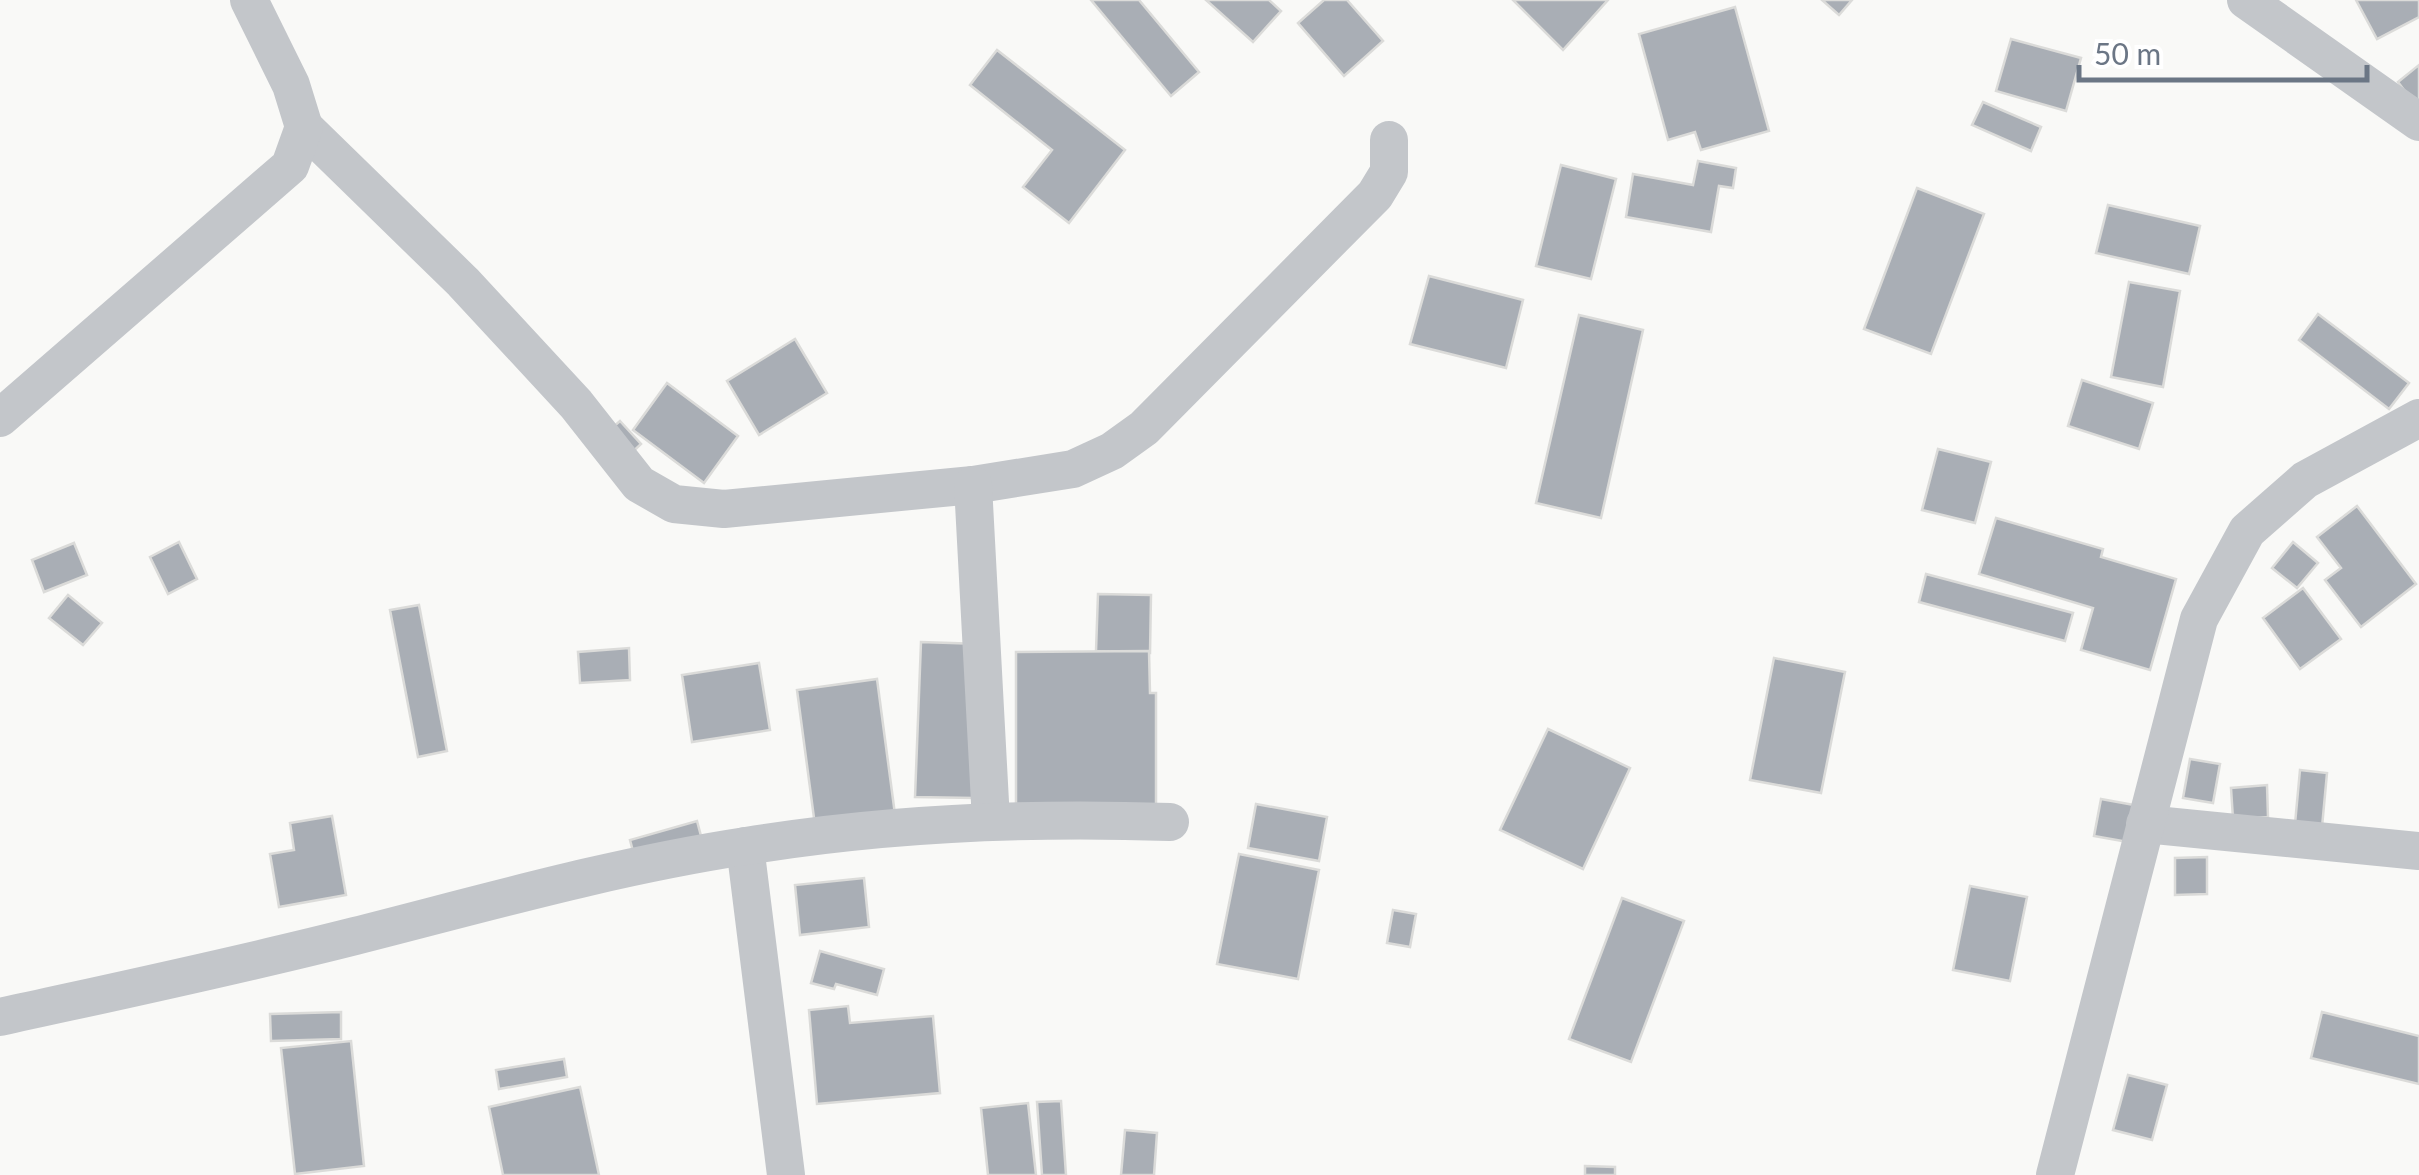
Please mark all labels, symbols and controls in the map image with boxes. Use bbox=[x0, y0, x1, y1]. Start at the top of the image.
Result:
scale bar bbox=[2079, 20, 2366, 82]
text: 50 m bbox=[2094, 35, 2161, 71]

